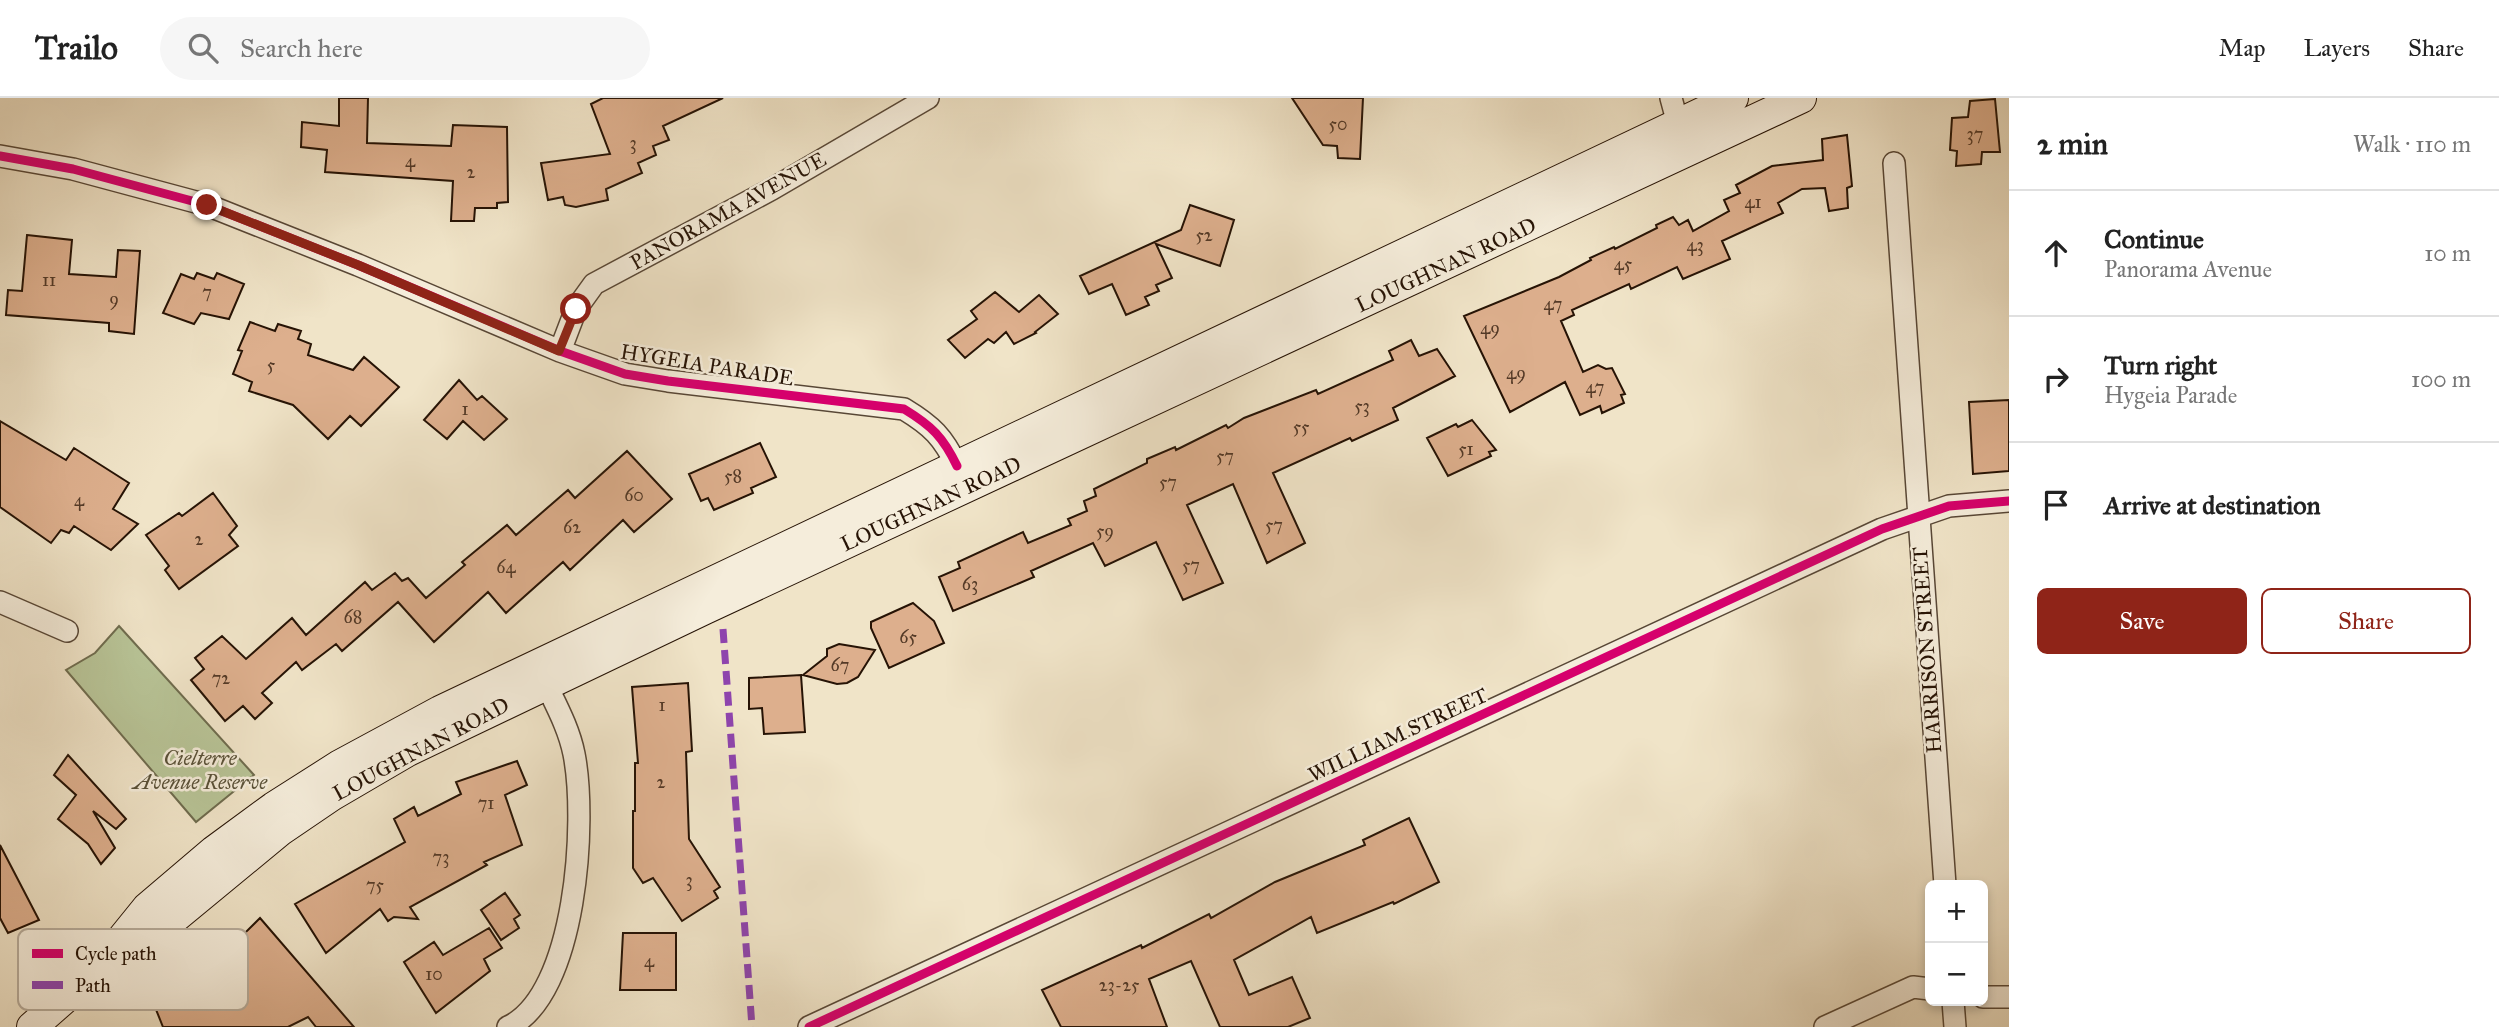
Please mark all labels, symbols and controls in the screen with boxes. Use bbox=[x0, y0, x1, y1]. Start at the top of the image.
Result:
search box bbox=[160, 17, 650, 80]
text: Trailo bbox=[35, 28, 118, 68]
icon: search bbox=[184, 29, 222, 67]
text: Search here bbox=[240, 32, 363, 64]
text: Map bbox=[2219, 33, 2266, 63]
text: Layers bbox=[2304, 33, 2370, 63]
text: Share bbox=[2408, 33, 2464, 63]
house number: 50 bbox=[1329, 113, 1347, 135]
house number: 37 bbox=[1967, 123, 1983, 145]
text: 2 min bbox=[2037, 126, 2108, 162]
text: Walk · 110 m bbox=[2353, 130, 2471, 158]
house number: 3 bbox=[629, 132, 637, 154]
street label: PANORAMA AVENUE bbox=[626, 146, 830, 276]
house number: 4 bbox=[405, 150, 416, 172]
house number: 2 bbox=[467, 161, 476, 183]
route end bbox=[191, 189, 222, 220]
house number: 41 bbox=[1744, 191, 1762, 213]
street label: LOUGHNAN ROAD bbox=[1352, 212, 1540, 318]
text: Continue bbox=[2104, 223, 2204, 255]
house number: 52 bbox=[1195, 224, 1213, 246]
house number: 43 bbox=[1686, 234, 1704, 256]
icon: ahead bbox=[2037, 234, 2075, 272]
text: 10 m bbox=[2424, 239, 2471, 267]
house number: 45 bbox=[1614, 253, 1633, 275]
text: Panorama Avenue bbox=[2104, 255, 2272, 283]
house number: 11 bbox=[42, 269, 56, 291]
house number: 7 bbox=[202, 281, 212, 303]
house number: 9 bbox=[109, 288, 119, 310]
route start bbox=[560, 293, 591, 324]
house number: 47 bbox=[1544, 293, 1562, 315]
house number: 49 bbox=[1480, 317, 1500, 339]
street label: HYGEIA PARADE bbox=[619, 338, 795, 392]
text: Turn right bbox=[2104, 349, 2217, 381]
house number: 5 bbox=[267, 354, 276, 376]
icon: right bbox=[2037, 360, 2075, 398]
house number: 49 bbox=[1506, 362, 1526, 384]
text: 100 m bbox=[2411, 365, 2471, 393]
house number: 47 bbox=[1586, 376, 1604, 398]
text: Hygeia Parade bbox=[2104, 381, 2237, 409]
house number: 53 bbox=[1354, 395, 1370, 417]
house number: 1 bbox=[461, 398, 469, 420]
house number: 55 bbox=[1293, 416, 1310, 438]
house number: 51 bbox=[1458, 438, 1474, 460]
house number: 57 bbox=[1216, 445, 1234, 467]
street label: LOUGHNAN ROAD bbox=[837, 451, 1025, 557]
house number: 58 bbox=[724, 465, 742, 487]
house number: 57 bbox=[1159, 471, 1177, 493]
house number: 60 bbox=[624, 484, 644, 506]
icon: arrive bbox=[2037, 486, 2075, 524]
house number: 4 bbox=[74, 489, 85, 511]
text: Arrive at destination bbox=[2104, 489, 2321, 521]
house number: 57 bbox=[1265, 514, 1283, 536]
house number: 62 bbox=[563, 516, 581, 538]
house number: 59 bbox=[1096, 520, 1114, 542]
house number: 2 bbox=[195, 528, 204, 550]
street label: HARRISON STREET bbox=[1907, 546, 1947, 754]
house number: 57 bbox=[1182, 554, 1200, 576]
house number: 64 bbox=[496, 556, 517, 578]
house number: 63 bbox=[962, 573, 978, 595]
button: Save bbox=[2037, 588, 2247, 654]
button: Share bbox=[2261, 588, 2471, 654]
house number: 68 bbox=[344, 606, 362, 628]
house number: 65 bbox=[899, 626, 917, 648]
house number: 67 bbox=[831, 654, 849, 676]
house number: 72 bbox=[212, 667, 230, 689]
street label: WILLIAM STREET bbox=[1304, 682, 1492, 788]
street label: LOUGHNAN ROAD bbox=[328, 691, 514, 807]
house number: 1 bbox=[658, 694, 666, 716]
park label: Cielterre Avenue Reserve bbox=[131, 745, 268, 795]
house number: 2 bbox=[657, 771, 666, 793]
house number: 71 bbox=[478, 792, 494, 814]
house number: 73 bbox=[433, 846, 449, 868]
house number: 3 bbox=[685, 869, 693, 891]
house number: 75 bbox=[366, 874, 385, 896]
map controls bbox=[1925, 880, 1988, 1006]
button: + bbox=[1925, 880, 1988, 943]
legend bbox=[18, 929, 248, 1010]
text: Cycle path bbox=[75, 942, 157, 965]
button: − bbox=[1925, 943, 1988, 1006]
house number: 4 bbox=[644, 950, 655, 972]
house number: 10 bbox=[425, 963, 443, 985]
text: Path bbox=[75, 974, 111, 997]
house number: 23-25 bbox=[1099, 974, 1140, 996]

